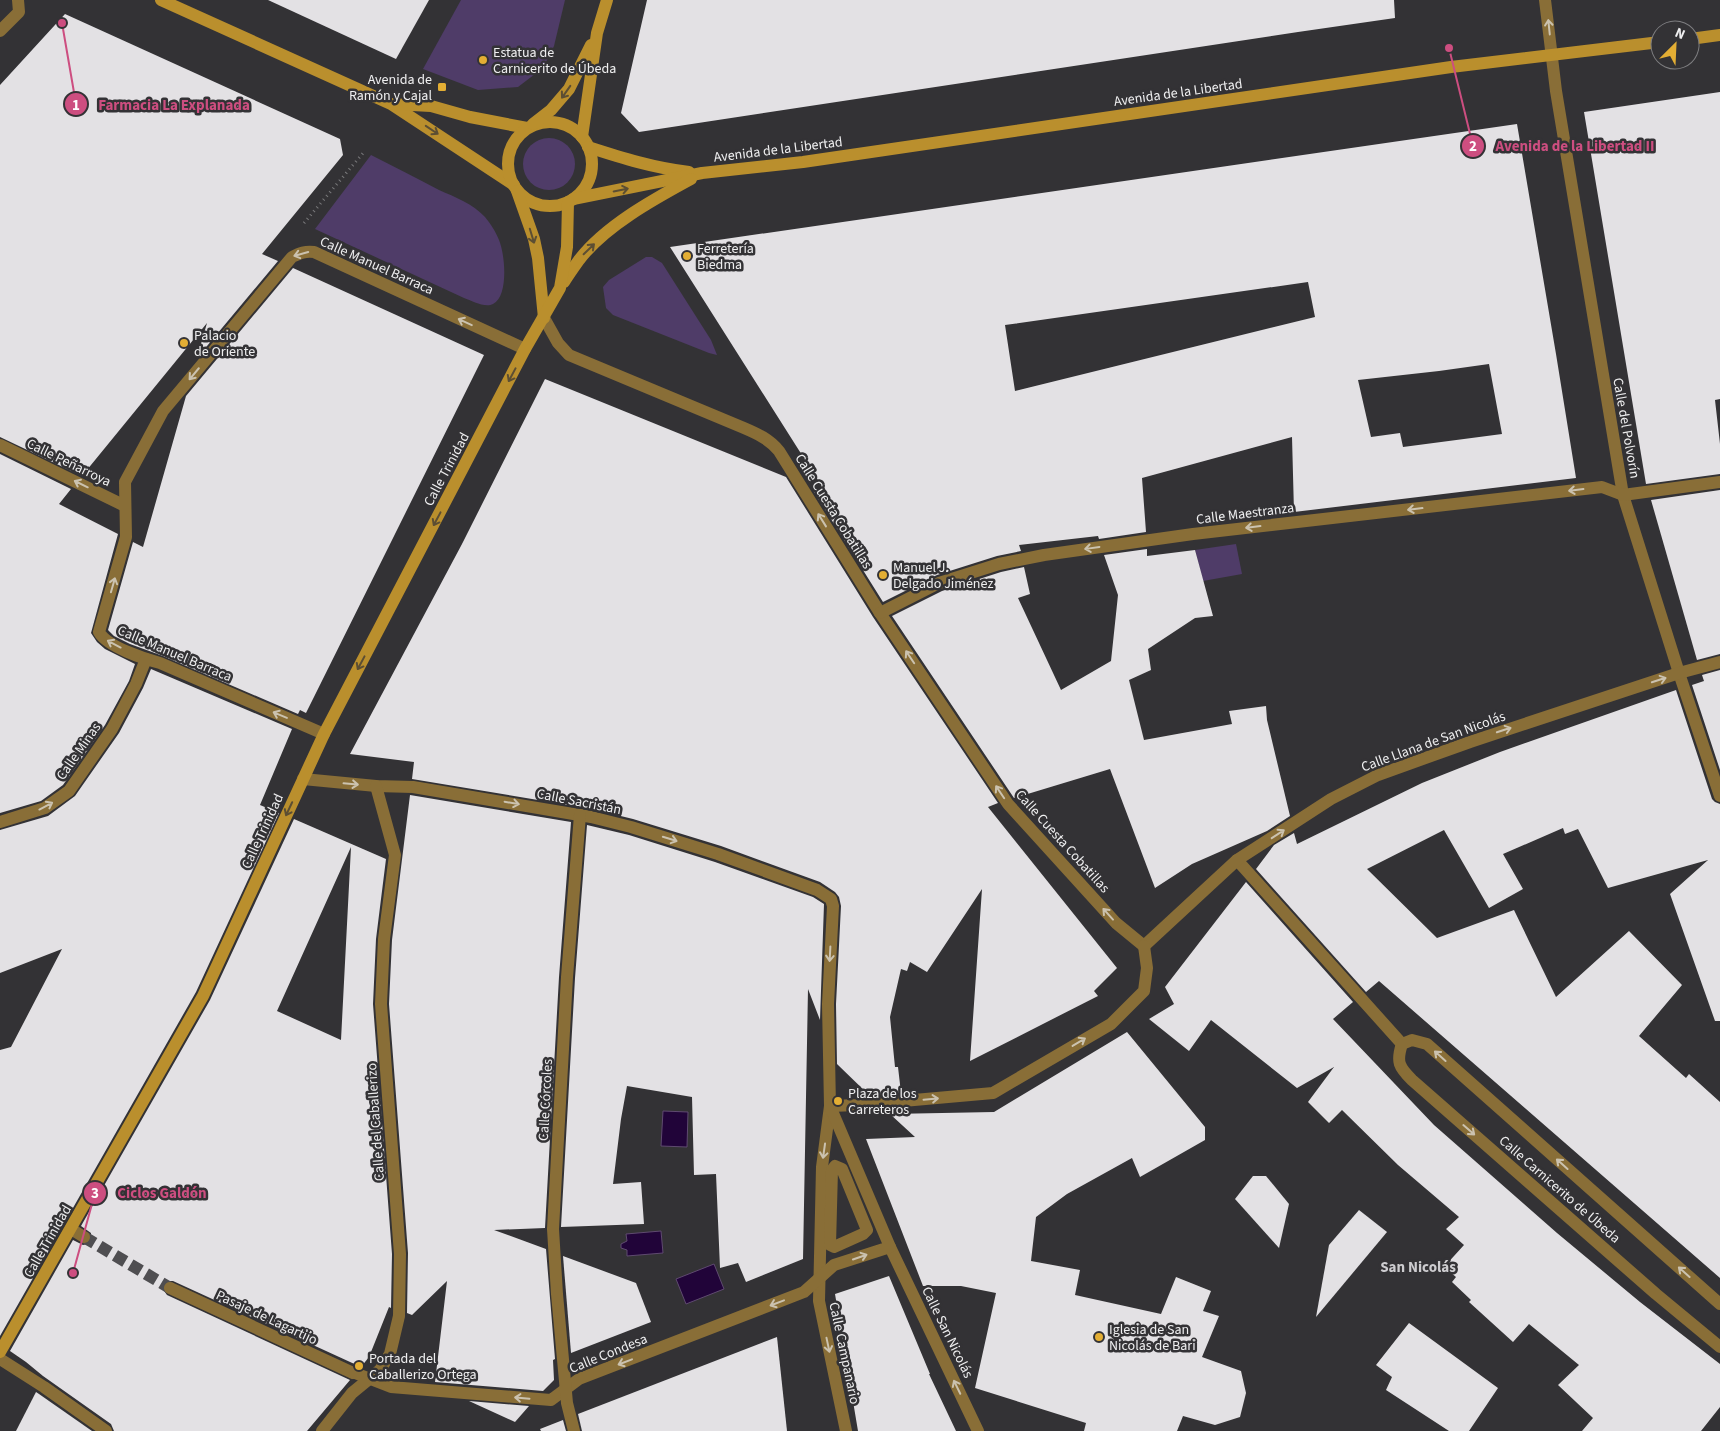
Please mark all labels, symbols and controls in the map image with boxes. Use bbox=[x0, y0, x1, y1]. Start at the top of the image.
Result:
one-way arrow bbox=[1544, 20, 1554, 36]
north arrow bbox=[1650, 20, 1700, 70]
text: N bbox=[1672, 23, 1688, 45]
place label: Estatua de Carnicerito de Úbeda bbox=[493, 43, 616, 79]
marker: Estatua de Carnicerito de Úbeda bbox=[477, 54, 489, 66]
place label: Avenida de Ramón y Cajal bbox=[349, 70, 432, 106]
street label: Avenida de la Libertad bbox=[1113, 74, 1244, 112]
marker: Avenida de Ramón y Cajal bbox=[436, 81, 448, 93]
one-way arrow bbox=[561, 85, 571, 99]
callout: Farmacia La Explanada bbox=[63, 89, 260, 119]
text: 1 bbox=[72, 95, 80, 116]
text: Farmacia La Explanada bbox=[98, 95, 250, 116]
one-way arrow bbox=[424, 126, 438, 136]
callout: Avenida de la Libertad II bbox=[1461, 131, 1664, 161]
street label: Avenida de la Libertad bbox=[713, 132, 844, 168]
text: 2 bbox=[1469, 136, 1477, 157]
text: Avenida de la Libertad II bbox=[1495, 136, 1654, 157]
one-way arrow bbox=[612, 184, 628, 194]
one-way arrow bbox=[528, 228, 538, 244]
street label: Calle Manuel Barraca bbox=[316, 232, 437, 300]
place label: Ferretería Biedma bbox=[697, 239, 754, 275]
one-way arrow bbox=[583, 243, 595, 256]
one-way arrow bbox=[293, 249, 309, 259]
marker: Ferretería Biedma bbox=[681, 250, 693, 262]
one-way arrow bbox=[458, 316, 473, 326]
place label: Palacio de Oriente bbox=[194, 326, 255, 362]
marker: Palacio de Oriente bbox=[178, 337, 190, 349]
one-way arrow bbox=[188, 367, 199, 380]
one-way arrow bbox=[507, 368, 517, 383]
street label: Calle del Polvorín bbox=[1607, 376, 1645, 480]
street label: Calle Trinidad bbox=[419, 429, 475, 510]
street label: Calle Peñarroya bbox=[23, 434, 114, 492]
street label: Calle Cuesta Cobatillas bbox=[790, 450, 877, 573]
one-way arrow bbox=[74, 479, 89, 488]
one-way arrow bbox=[1568, 485, 1584, 495]
street label: Calle Maestranza bbox=[1195, 498, 1295, 530]
one-way arrow bbox=[1407, 504, 1423, 514]
one-way arrow bbox=[432, 512, 442, 527]
one-way arrow bbox=[817, 514, 827, 528]
one-way arrow bbox=[1245, 522, 1261, 532]
one-way arrow bbox=[1084, 543, 1100, 553]
place label: Manuel J. Delgado Jiménez bbox=[893, 558, 993, 594]
marker: Manuel J. Delgado Jiménez bbox=[877, 569, 889, 581]
one-way arrow bbox=[108, 577, 118, 593]
street label: Calle Manuel Barraca bbox=[114, 621, 235, 687]
one-way arrow bbox=[107, 639, 122, 649]
one-way arrow bbox=[904, 651, 914, 665]
one-way arrow bbox=[356, 656, 366, 671]
one-way arrow bbox=[1650, 675, 1666, 684]
street label: Calle Llana de San Nicolás bbox=[1358, 706, 1508, 777]
one-way arrow bbox=[273, 709, 288, 719]
street label: Calle Minas bbox=[52, 719, 106, 784]
one-way arrow bbox=[1496, 725, 1512, 735]
one-way arrow bbox=[343, 779, 359, 789]
street label: Calle Sacristán bbox=[535, 784, 623, 820]
one-way arrow bbox=[995, 785, 1005, 799]
street label: Calle Cuesta Cobatillas bbox=[1011, 786, 1114, 898]
street label: Calle Trinidad bbox=[237, 791, 289, 872]
one-way arrow bbox=[504, 799, 520, 809]
one-way arrow bbox=[38, 801, 53, 810]
one-way arrow bbox=[284, 801, 293, 816]
one-way arrow bbox=[1270, 829, 1284, 839]
one-way arrow bbox=[662, 835, 678, 844]
one-way arrow bbox=[1102, 907, 1114, 920]
one-way arrow bbox=[826, 946, 835, 962]
one-way arrow bbox=[1072, 1037, 1086, 1047]
one-way arrow bbox=[1434, 1051, 1447, 1062]
street label: Calle Córcoles bbox=[534, 1058, 558, 1142]
street label: Calle del Caballerizo bbox=[362, 1062, 390, 1182]
place label: Plaza de los Carreteros bbox=[848, 1084, 917, 1120]
one-way arrow bbox=[923, 1094, 939, 1104]
marker: Plaza de los Carreteros bbox=[832, 1095, 844, 1107]
one-way arrow bbox=[1463, 1124, 1476, 1136]
street label: Calle Carnicerito de Úbeda bbox=[1494, 1131, 1624, 1248]
one-way arrow bbox=[819, 1143, 829, 1159]
one-way arrow bbox=[1556, 1159, 1569, 1170]
callout: Ciclos Galdón bbox=[82, 1178, 216, 1208]
text: 3 bbox=[91, 1183, 99, 1204]
text: Ciclos Galdón bbox=[117, 1183, 207, 1204]
street label: Calle Trinidad bbox=[19, 1202, 77, 1281]
one-way arrow bbox=[852, 1251, 868, 1261]
district label: San Nicolás bbox=[1380, 1257, 1456, 1278]
one-way arrow bbox=[1677, 1266, 1690, 1278]
street label: Calle San Nicolás bbox=[916, 1283, 978, 1382]
street label: Pasaje de Lagartijo bbox=[213, 1286, 321, 1350]
one-way arrow bbox=[770, 1299, 785, 1308]
street label: Calle Campanario bbox=[823, 1300, 865, 1406]
place label: Iglesia de San Nicolás de Bari bbox=[1109, 1320, 1196, 1356]
street label: Calle Condesa bbox=[566, 1329, 651, 1379]
marker: Iglesia de San Nicolás de Bari bbox=[1093, 1331, 1105, 1343]
one-way arrow bbox=[824, 1337, 833, 1353]
place label: Portada del Caballerizo Ortega bbox=[369, 1349, 477, 1385]
one-way arrow bbox=[618, 1357, 633, 1367]
marker: Portada del Caballerizo Ortega bbox=[353, 1360, 365, 1372]
one-way arrow bbox=[952, 1380, 962, 1395]
one-way arrow bbox=[514, 1393, 530, 1403]

